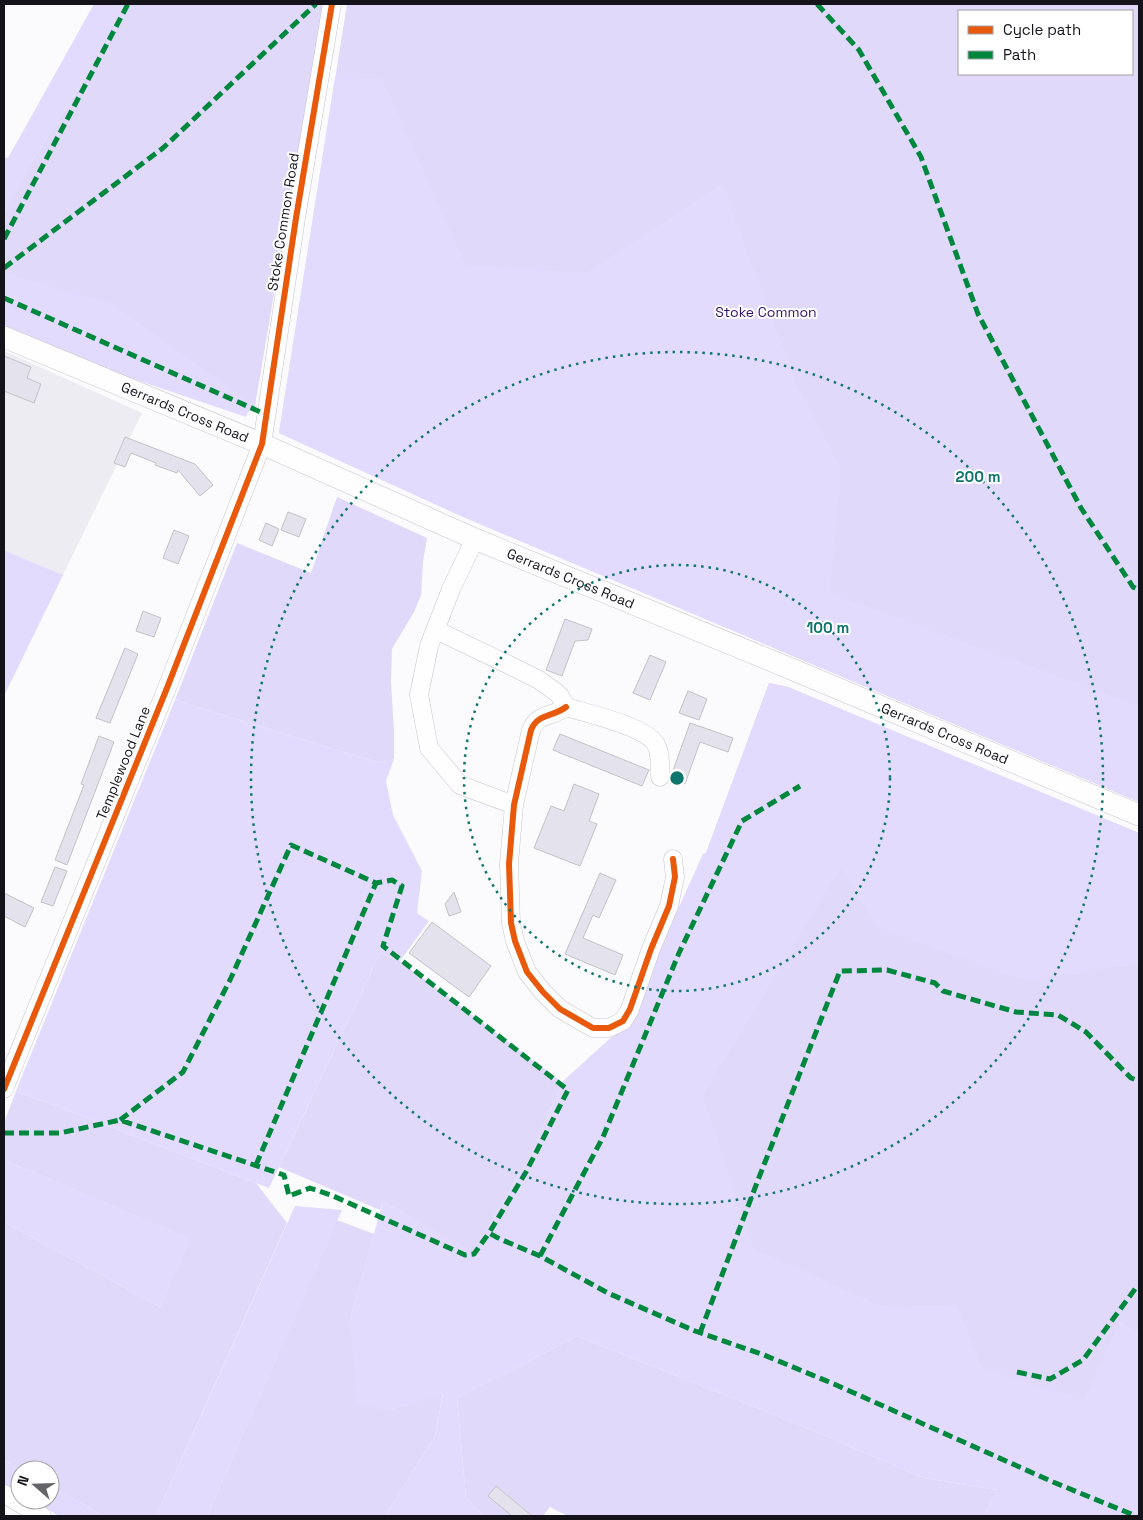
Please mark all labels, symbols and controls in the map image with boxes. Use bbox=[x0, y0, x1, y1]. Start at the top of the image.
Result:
legend bbox=[958, 10, 1133, 75]
text: Cycle path bbox=[1003, 20, 1081, 39]
text: Path bbox=[1003, 45, 1036, 64]
street label: Stoke Common Road bbox=[263, 152, 303, 292]
park label: Stoke Common bbox=[715, 303, 817, 321]
street label: Gerrards Cross Road bbox=[119, 378, 252, 447]
text: 200 m bbox=[956, 467, 1000, 486]
street label: Gerrards Cross Road bbox=[504, 544, 637, 613]
text: 100 m bbox=[807, 618, 849, 637]
street label: Gerrards Cross Road bbox=[878, 699, 1011, 768]
street label: Templewood Lane bbox=[92, 703, 154, 823]
centre of rings bbox=[668, 769, 686, 787]
north arrow bbox=[10, 1460, 60, 1510]
text: N bbox=[13, 1473, 33, 1488]

